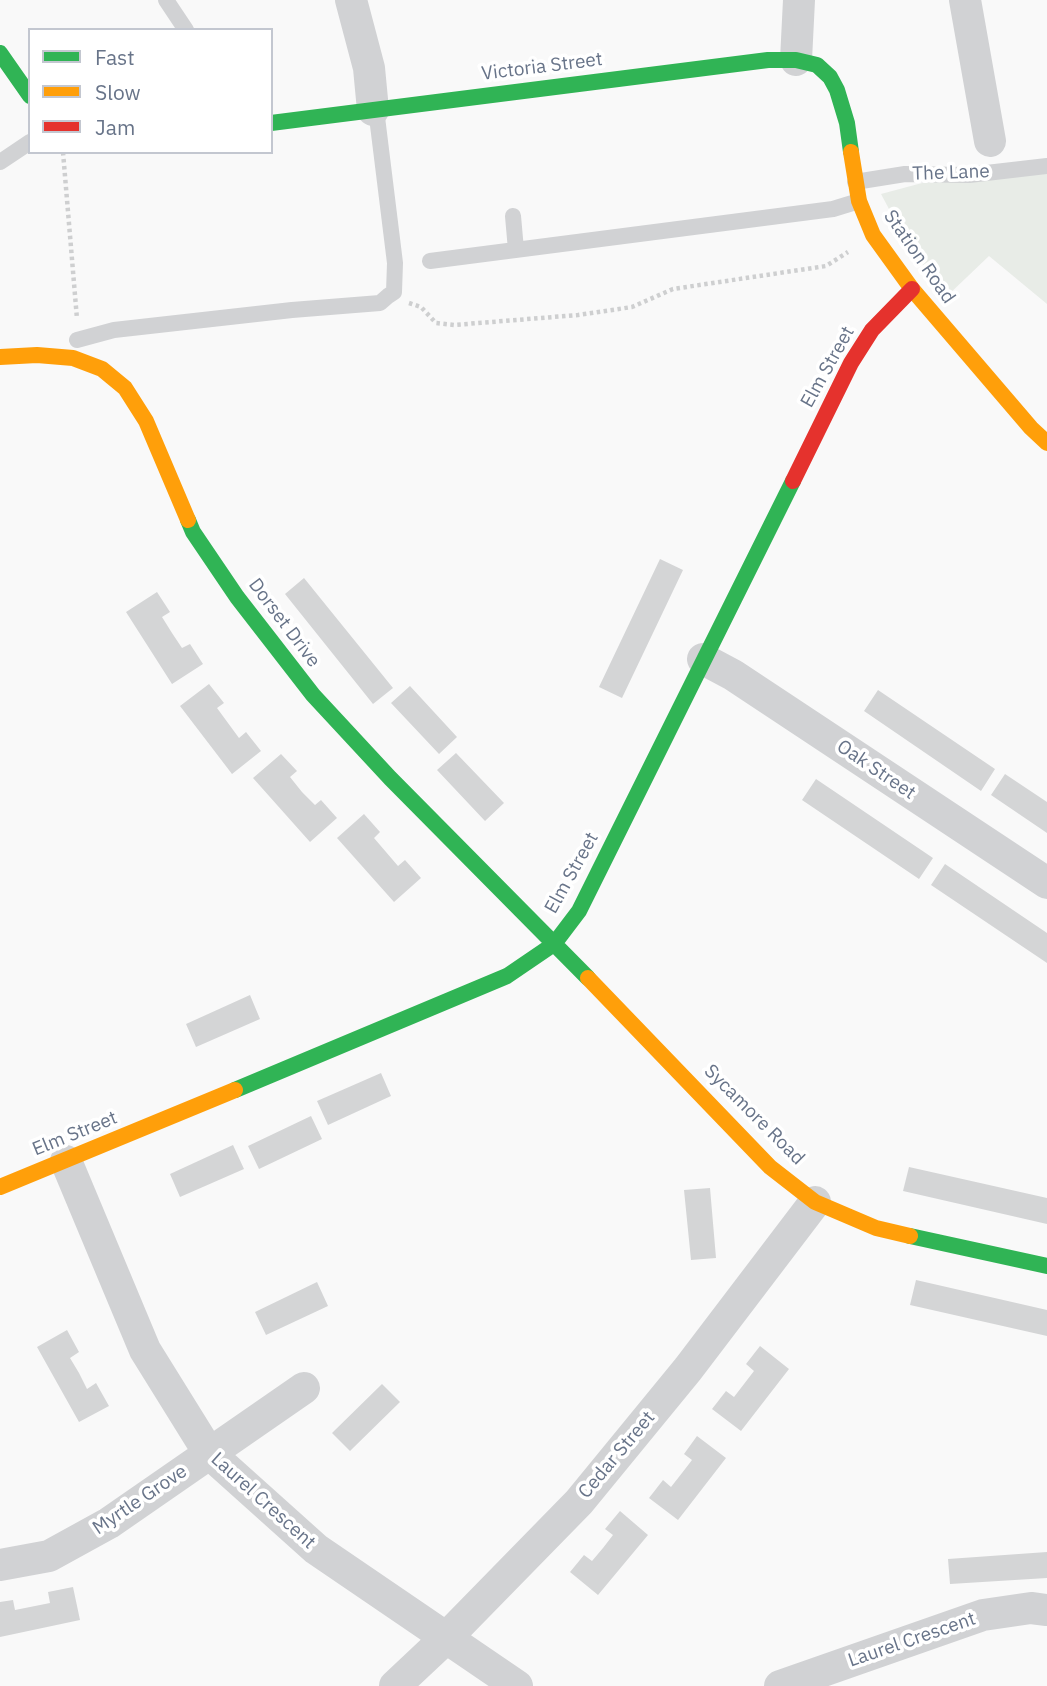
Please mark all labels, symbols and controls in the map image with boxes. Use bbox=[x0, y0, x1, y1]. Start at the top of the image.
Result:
legend bbox=[28, 28, 273, 154]
text: Fast bbox=[95, 43, 135, 71]
street label: Victoria Street bbox=[480, 48, 604, 86]
text: Slow bbox=[95, 78, 141, 106]
text: Jam bbox=[95, 113, 135, 141]
street label: The Lane bbox=[912, 160, 990, 186]
street label: Station Road bbox=[878, 206, 960, 308]
street label: Elm Street bbox=[796, 322, 860, 412]
street label: Dorset Drive bbox=[243, 574, 325, 672]
street label: Oak Street bbox=[832, 735, 920, 805]
street label: Elm Street bbox=[540, 828, 604, 918]
street label: Sycamore Road bbox=[699, 1060, 809, 1170]
street label: Elm Street bbox=[29, 1107, 121, 1161]
street label: Cedar Street bbox=[574, 1407, 660, 1503]
street label: Laurel Crescent bbox=[206, 1448, 320, 1554]
street label: Myrtle Grove bbox=[88, 1460, 192, 1540]
street label: Laurel Crescent bbox=[845, 1608, 979, 1672]

